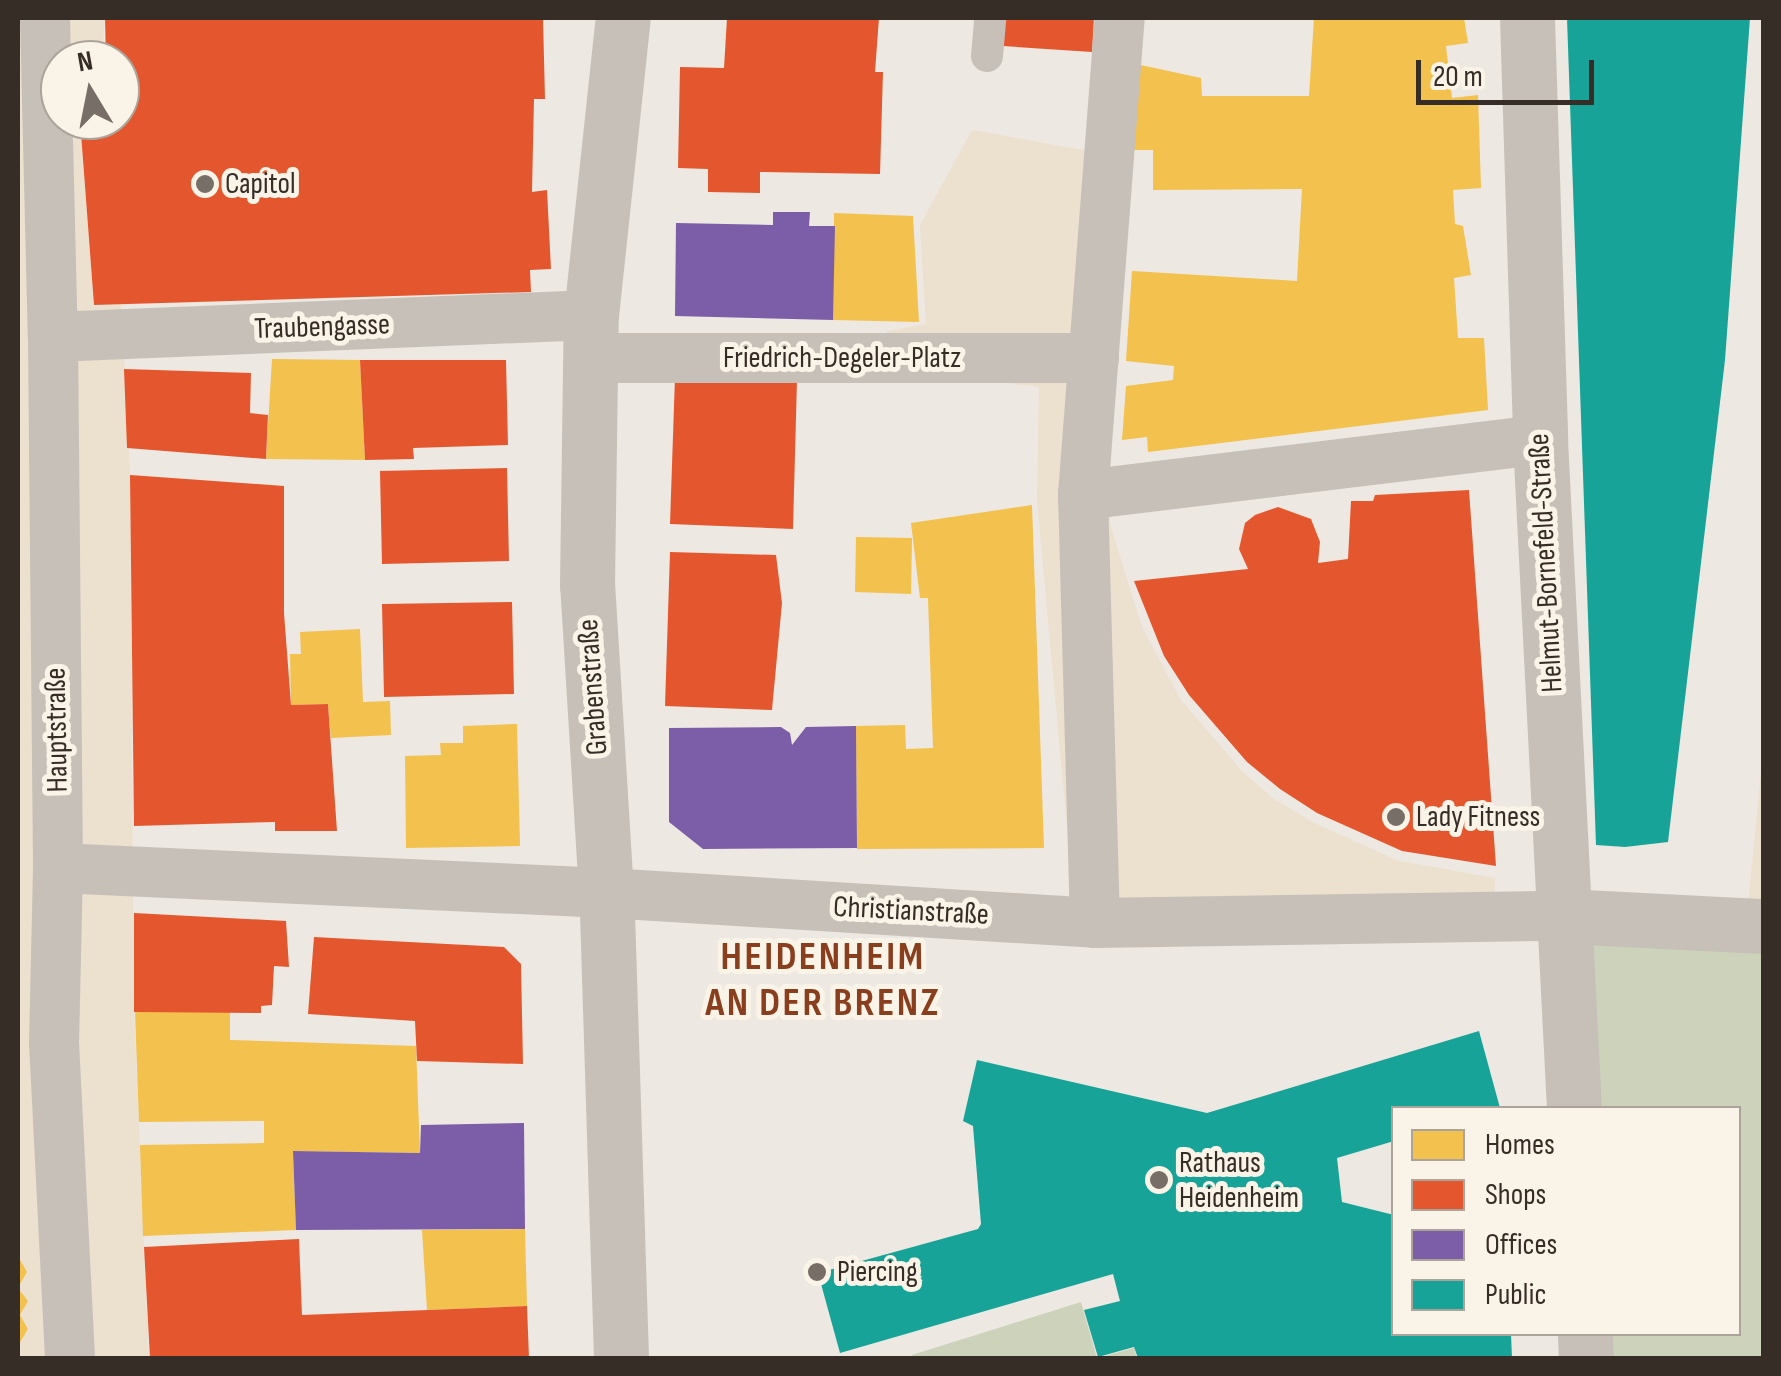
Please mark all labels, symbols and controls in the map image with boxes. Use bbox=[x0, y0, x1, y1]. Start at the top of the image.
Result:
north arrow bbox=[40, 40, 140, 140]
scale bar bbox=[1421, 40, 1598, 102]
text: N bbox=[75, 44, 95, 79]
text: 20 m bbox=[1433, 59, 1483, 95]
place label: Capitol bbox=[225, 166, 296, 202]
marker: Capitol bbox=[194, 173, 216, 195]
street label: Traubengasse bbox=[253, 307, 391, 347]
street label: Friedrich-Degeler-Platz bbox=[723, 340, 961, 376]
street label: Helmut-Bornefeld-Straße bbox=[1521, 433, 1571, 693]
street label: Grabenstraße bbox=[570, 618, 616, 756]
street label: Hauptstraße bbox=[38, 667, 76, 793]
place label: Lady Fitness bbox=[1416, 799, 1540, 835]
marker: Lady Fitness bbox=[1385, 806, 1407, 828]
street label: Christianstraße bbox=[832, 889, 990, 933]
district label: HEIDENHEIM AN DER BRENZ bbox=[705, 933, 941, 1027]
legend bbox=[1391, 1106, 1741, 1336]
text: Homes bbox=[1485, 1127, 1555, 1163]
place label: Rathaus Heidenheim bbox=[1179, 1145, 1299, 1216]
marker: Rathaus Heidenheim bbox=[1148, 1169, 1170, 1191]
text: Shops bbox=[1485, 1177, 1546, 1213]
text: Offices bbox=[1485, 1227, 1557, 1263]
place label: Piercing bbox=[837, 1254, 918, 1290]
marker: Piercing bbox=[806, 1261, 828, 1283]
text: Public bbox=[1485, 1277, 1546, 1313]

